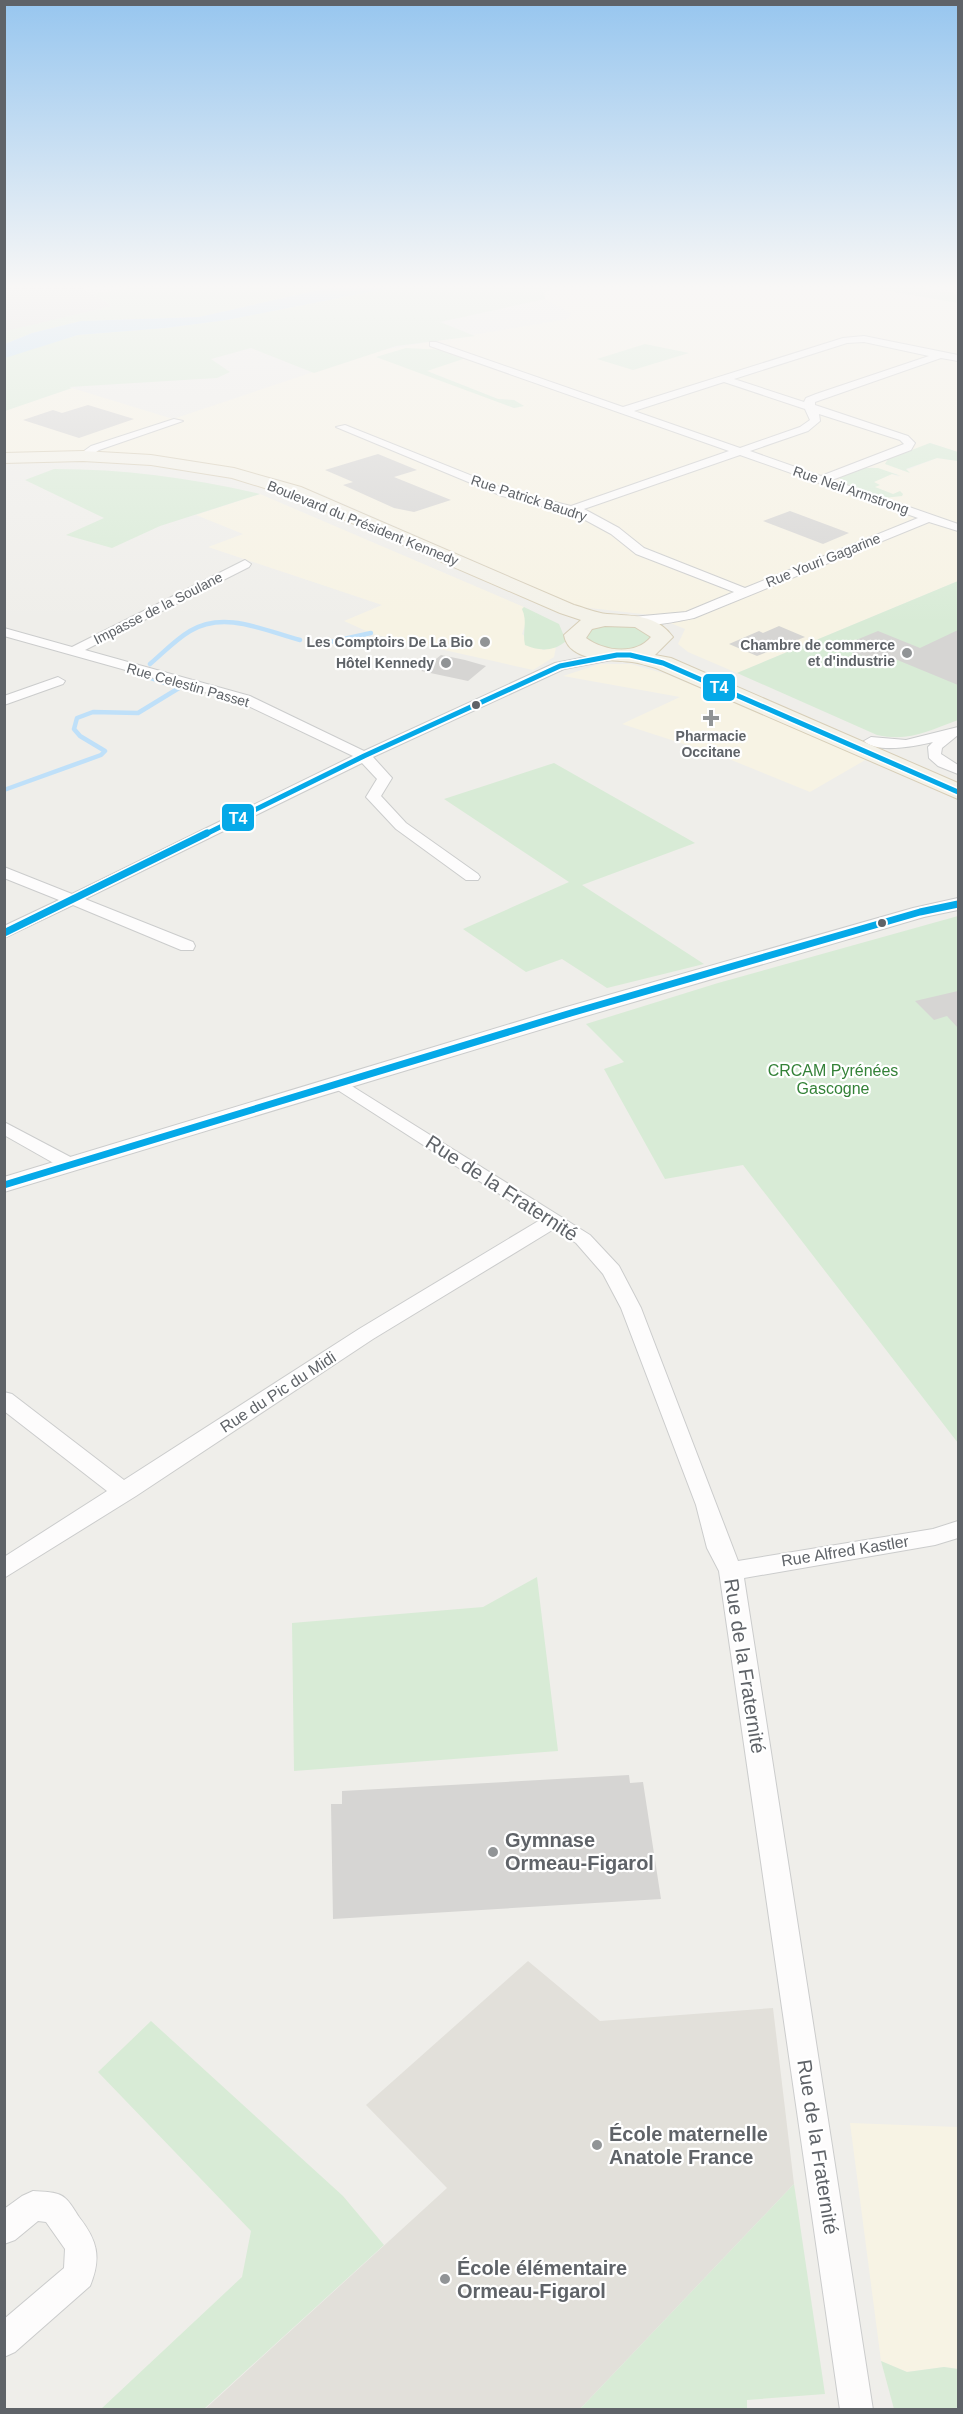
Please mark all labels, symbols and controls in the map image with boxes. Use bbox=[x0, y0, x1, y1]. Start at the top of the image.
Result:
street label: Rue Neil Armstrong bbox=[791, 463, 911, 517]
street label: Rue Patrick Baudry bbox=[469, 472, 589, 524]
street label: Boulevard du Président Kennedy bbox=[265, 477, 461, 569]
street label: Rue Youri Gagarine bbox=[763, 530, 883, 590]
street label: Impasse de la Soulane bbox=[91, 568, 225, 647]
place label: Les Comptoirs De La Bio bbox=[307, 634, 473, 650]
marker: Les Comptoirs De La Bio bbox=[478, 635, 492, 649]
place label: Chambre de commerce et d'industrie bbox=[740, 637, 895, 669]
marker: Chambre de commerce et d'industrie bbox=[900, 646, 914, 660]
place label: Hôtel Kennedy bbox=[336, 655, 434, 671]
marker: Hôtel Kennedy bbox=[439, 656, 453, 670]
street label: Rue Celestin Passet bbox=[125, 660, 251, 710]
line badge: T4 bbox=[702, 673, 736, 702]
text: T4 bbox=[710, 679, 728, 696]
unlabelled marker bbox=[470, 699, 482, 711]
marker: Pharmacie Occitane bbox=[704, 711, 718, 725]
place label: Pharmacie Occitane bbox=[676, 728, 747, 760]
line badge: T4 bbox=[221, 803, 255, 832]
text: T4 bbox=[229, 810, 247, 827]
unlabelled marker bbox=[876, 917, 888, 929]
park label: CRCAM Pyrénées Gascogne bbox=[768, 1062, 898, 1097]
street label: Rue de la Fraternité bbox=[422, 1131, 582, 1245]
street label: Rue du Pic du Midi bbox=[217, 1348, 339, 1436]
street label: Rue Alfred Kastler bbox=[780, 1532, 911, 1569]
street label: Rue de la Fraternité bbox=[720, 1577, 770, 1755]
place label: Gymnase Ormeau-Figarol bbox=[505, 1829, 654, 1874]
marker: Gymnase Ormeau-Figarol bbox=[486, 1845, 500, 1859]
street label: Rue de la Fraternité bbox=[793, 2058, 843, 2236]
place label: École maternelle Anatole France bbox=[609, 2123, 768, 2168]
marker: École maternelle Anatole France bbox=[590, 2138, 604, 2152]
place label: École élémentaire Ormeau-Figarol bbox=[457, 2257, 627, 2302]
marker: École élémentaire Ormeau-Figarol bbox=[438, 2272, 452, 2286]

